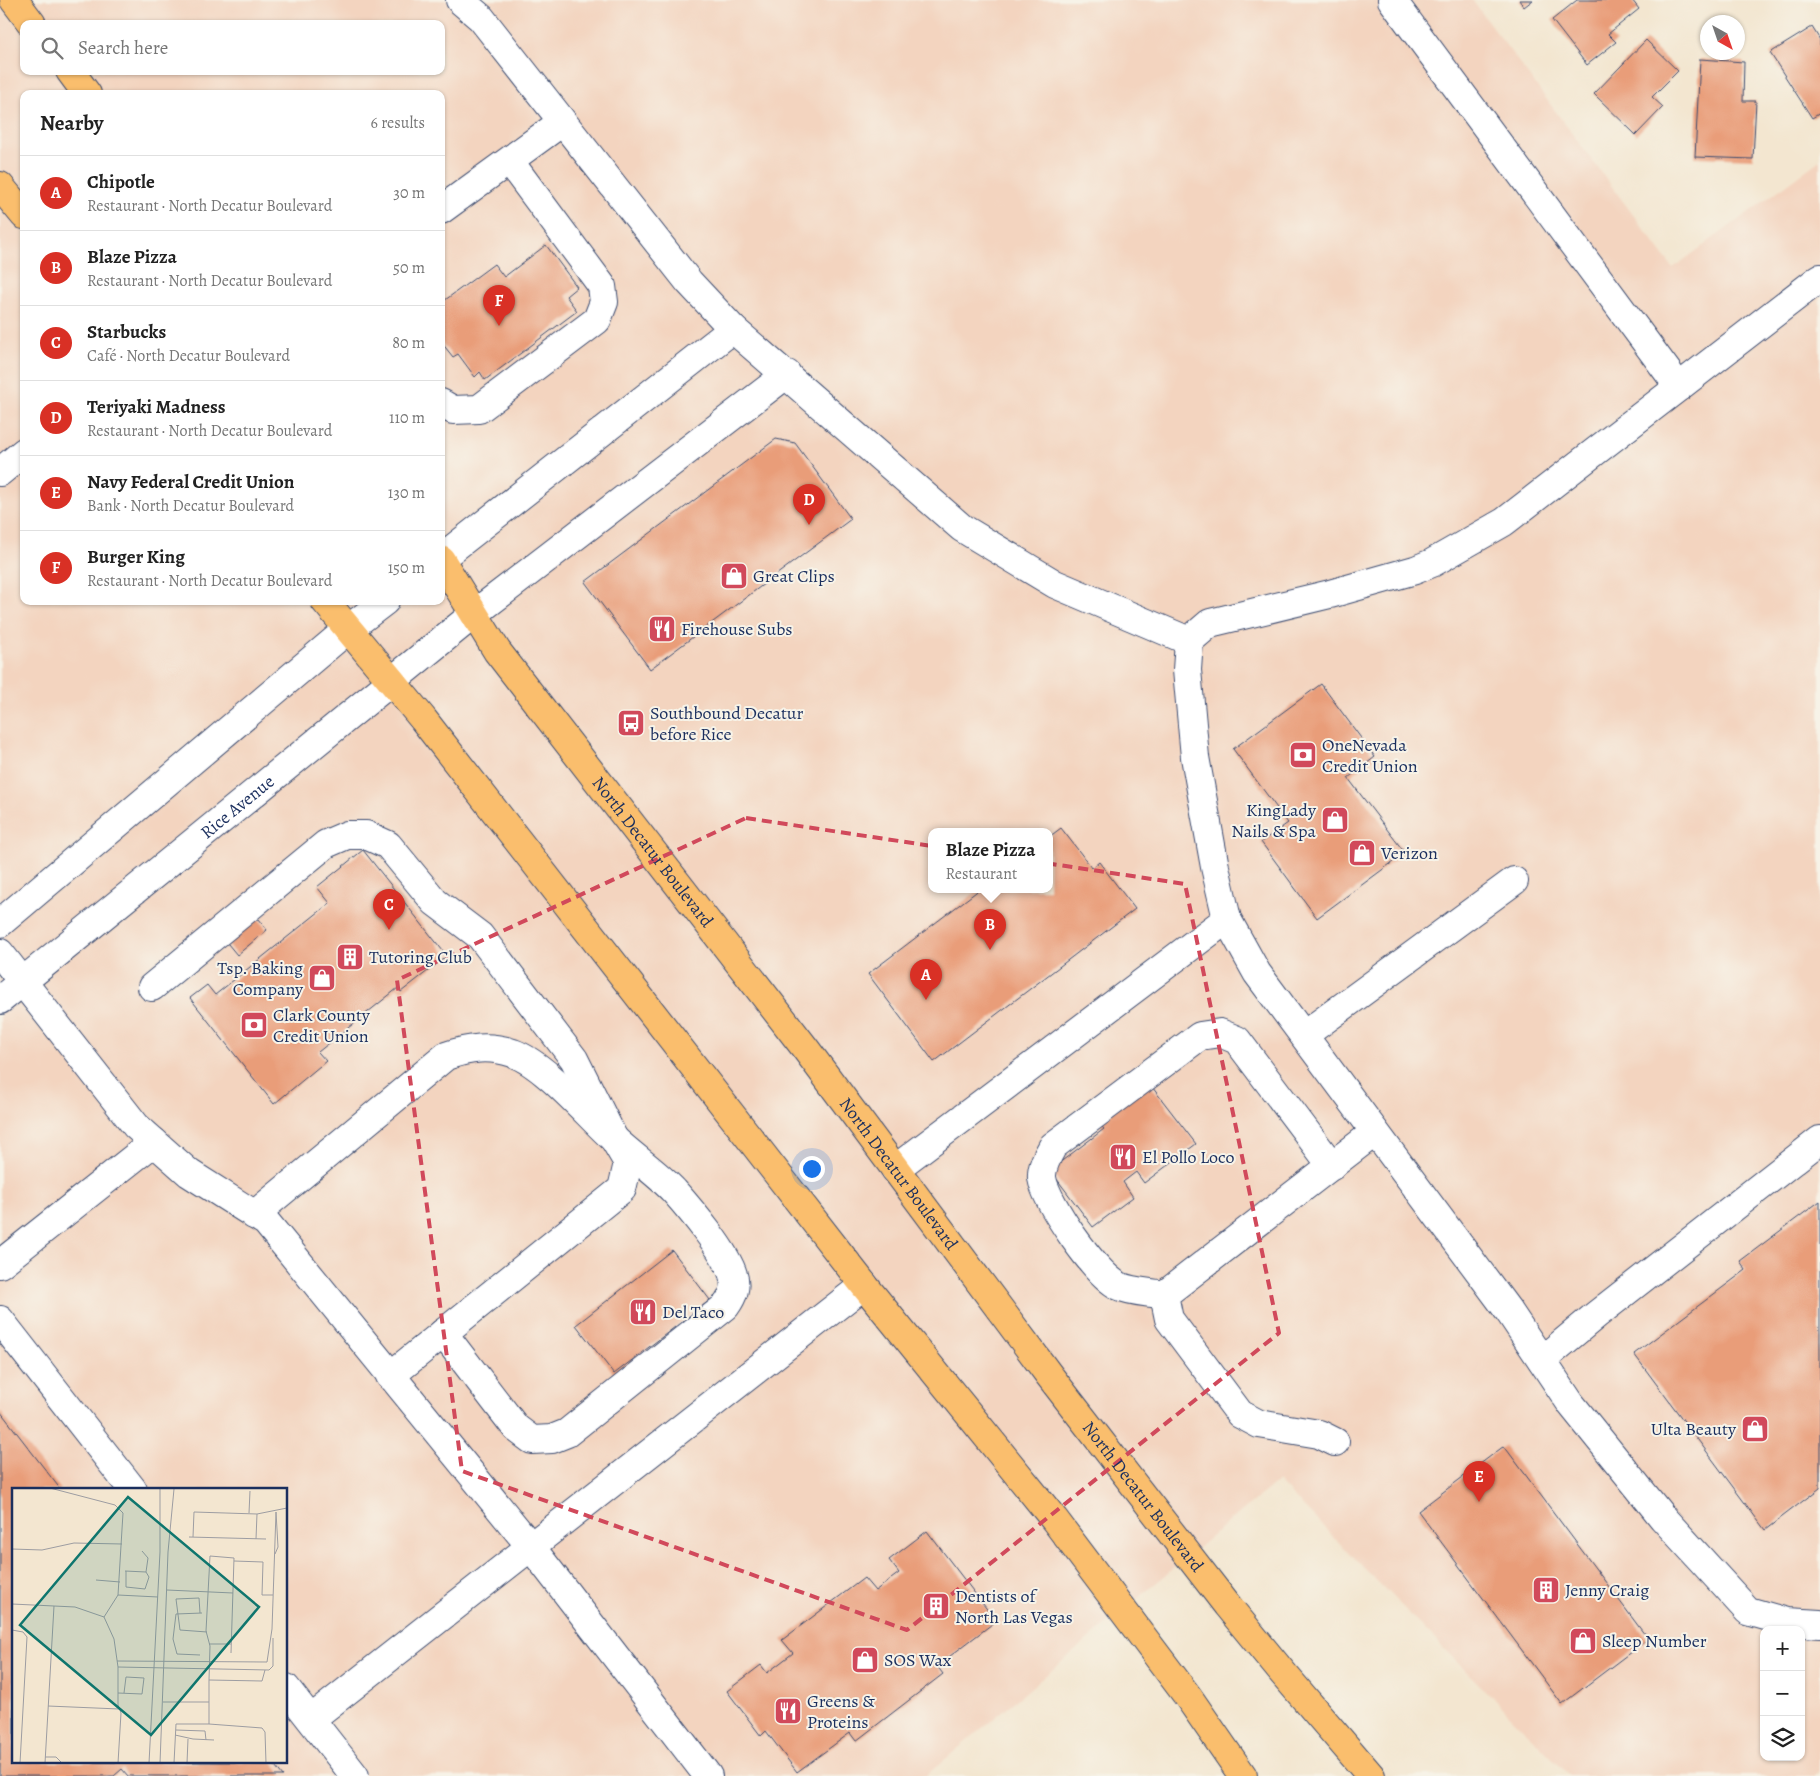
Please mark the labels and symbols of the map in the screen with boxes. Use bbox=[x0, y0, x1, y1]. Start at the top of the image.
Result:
north arrow bbox=[1700, 15, 1745, 60]
pin: F bbox=[483, 285, 515, 326]
pin: D bbox=[793, 484, 825, 525]
shop icon: Great Clips bbox=[719, 561, 749, 591]
place label: Great Clips bbox=[753, 564, 835, 588]
restaurant icon: Firehouse Subs bbox=[647, 614, 677, 644]
place label: Firehouse Subs bbox=[681, 617, 793, 641]
place label: Southbound Decatur before Rice bbox=[650, 701, 804, 746]
bus stop icon: Southbound Decatur before Rice bbox=[616, 708, 646, 738]
place label: OneNevada Credit Union bbox=[1322, 733, 1418, 778]
bank icon: OneNevada Credit Union bbox=[1288, 740, 1318, 770]
street label: Rice Avenue bbox=[195, 769, 279, 844]
street label: North Decatur Boulevard bbox=[587, 771, 719, 932]
place label: KingLady Nails & Spa bbox=[1231, 798, 1317, 843]
shop icon: KingLady Nails & Spa bbox=[1320, 805, 1350, 835]
shop icon: Verizon bbox=[1347, 838, 1377, 868]
place label: Verizon bbox=[1380, 841, 1438, 865]
pin: C bbox=[373, 889, 405, 930]
pin: B bbox=[974, 909, 1006, 950]
building icon: Tutoring Club bbox=[335, 942, 365, 972]
place label: Tutoring Club bbox=[369, 945, 472, 969]
place label: Tsp. Baking Company bbox=[217, 956, 304, 1001]
pin: A bbox=[910, 959, 942, 1000]
shop icon: Tsp. Baking Company bbox=[307, 963, 337, 993]
place label: Clark County Credit Union bbox=[273, 1003, 371, 1048]
bank icon: Clark County Credit Union bbox=[239, 1010, 269, 1040]
street label: North Decatur Boulevard bbox=[834, 1092, 964, 1255]
restaurant icon: El Pollo Loco bbox=[1108, 1142, 1138, 1172]
place label: El Pollo Loco bbox=[1142, 1145, 1234, 1169]
your location bbox=[799, 1156, 825, 1182]
restaurant icon: Del Taco bbox=[628, 1297, 658, 1327]
place label: Del Taco bbox=[662, 1300, 724, 1324]
shop icon: Ulta Beauty bbox=[1740, 1414, 1770, 1444]
street label: North Decatur Boulevard bbox=[1077, 1416, 1209, 1577]
place label: Ulta Beauty bbox=[1651, 1417, 1737, 1441]
pin: E bbox=[1463, 1461, 1495, 1502]
inset map bbox=[12, 1488, 288, 1764]
building icon: Jenny Craig bbox=[1531, 1575, 1561, 1605]
place label: Jenny Craig bbox=[1565, 1578, 1649, 1602]
place label: Dentists of North Las Vegas bbox=[955, 1584, 1073, 1629]
building icon: Dentists of North Las Vegas bbox=[921, 1591, 951, 1621]
shop icon: Sleep Number bbox=[1568, 1626, 1598, 1656]
place label: Sleep Number bbox=[1602, 1629, 1707, 1653]
shop icon: SOS Wax bbox=[850, 1645, 880, 1675]
place label: SOS Wax bbox=[884, 1648, 952, 1672]
place label: Greens & Proteins bbox=[807, 1689, 875, 1734]
restaurant icon: Greens & Proteins bbox=[773, 1696, 803, 1726]

